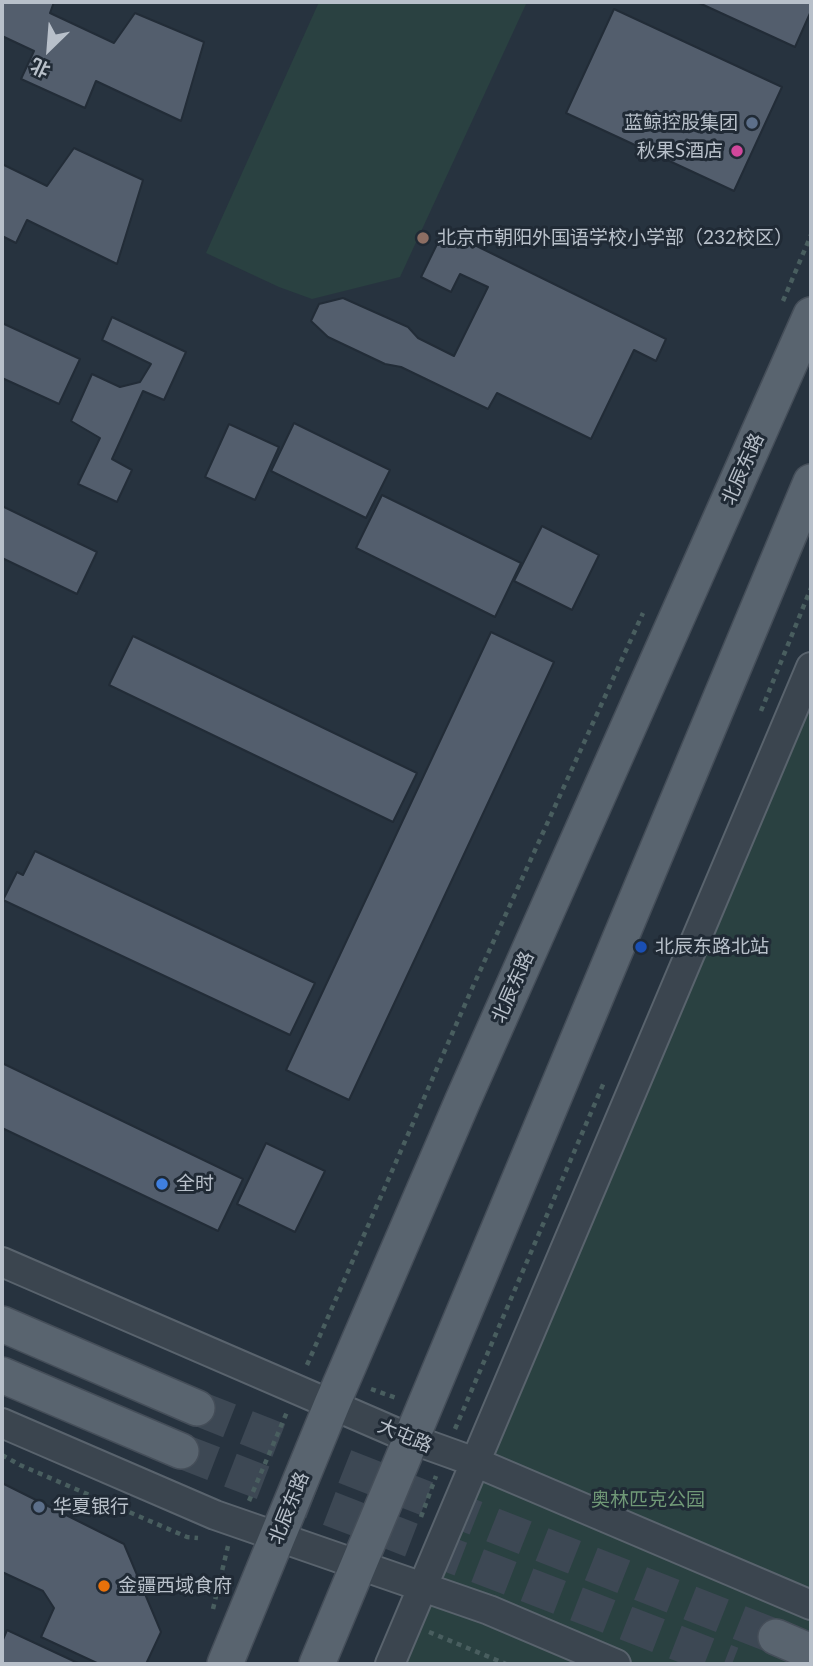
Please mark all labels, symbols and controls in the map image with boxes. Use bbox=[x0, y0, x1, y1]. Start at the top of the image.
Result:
north arrow bbox=[14, 14, 84, 84]
text: 北 bbox=[26, 54, 53, 83]
place label: 蓝鲸控股集团 bbox=[624, 112, 738, 134]
marker: 蓝鲸控股集团 bbox=[744, 115, 760, 131]
place label: 秋果S酒店 bbox=[637, 140, 723, 162]
marker: 秋果S酒店 bbox=[729, 143, 745, 159]
place label: 北京市朝阳外国语学校小学部（232校区） bbox=[437, 227, 793, 249]
marker: 北京市朝阳外国语学校小学部（232校区） bbox=[415, 230, 431, 246]
street label: 北辰东路 bbox=[717, 430, 769, 508]
place label: 北辰东路北站 bbox=[655, 936, 769, 958]
marker: 北辰东路北站 bbox=[633, 939, 649, 955]
street label: 北辰东路 bbox=[487, 948, 539, 1026]
place label: 全时 bbox=[176, 1173, 214, 1195]
marker: 全时 bbox=[154, 1176, 170, 1192]
street label: 大屯路 bbox=[374, 1414, 436, 1458]
street label: 北辰东路 bbox=[264, 1468, 314, 1548]
park label: 奥林匹克公园 bbox=[591, 1489, 705, 1511]
place label: 华夏银行 bbox=[53, 1496, 129, 1518]
marker: 华夏银行 bbox=[31, 1499, 47, 1515]
place label: 金疆西域食府 bbox=[118, 1575, 232, 1597]
marker: 金疆西域食府 bbox=[96, 1578, 112, 1594]

